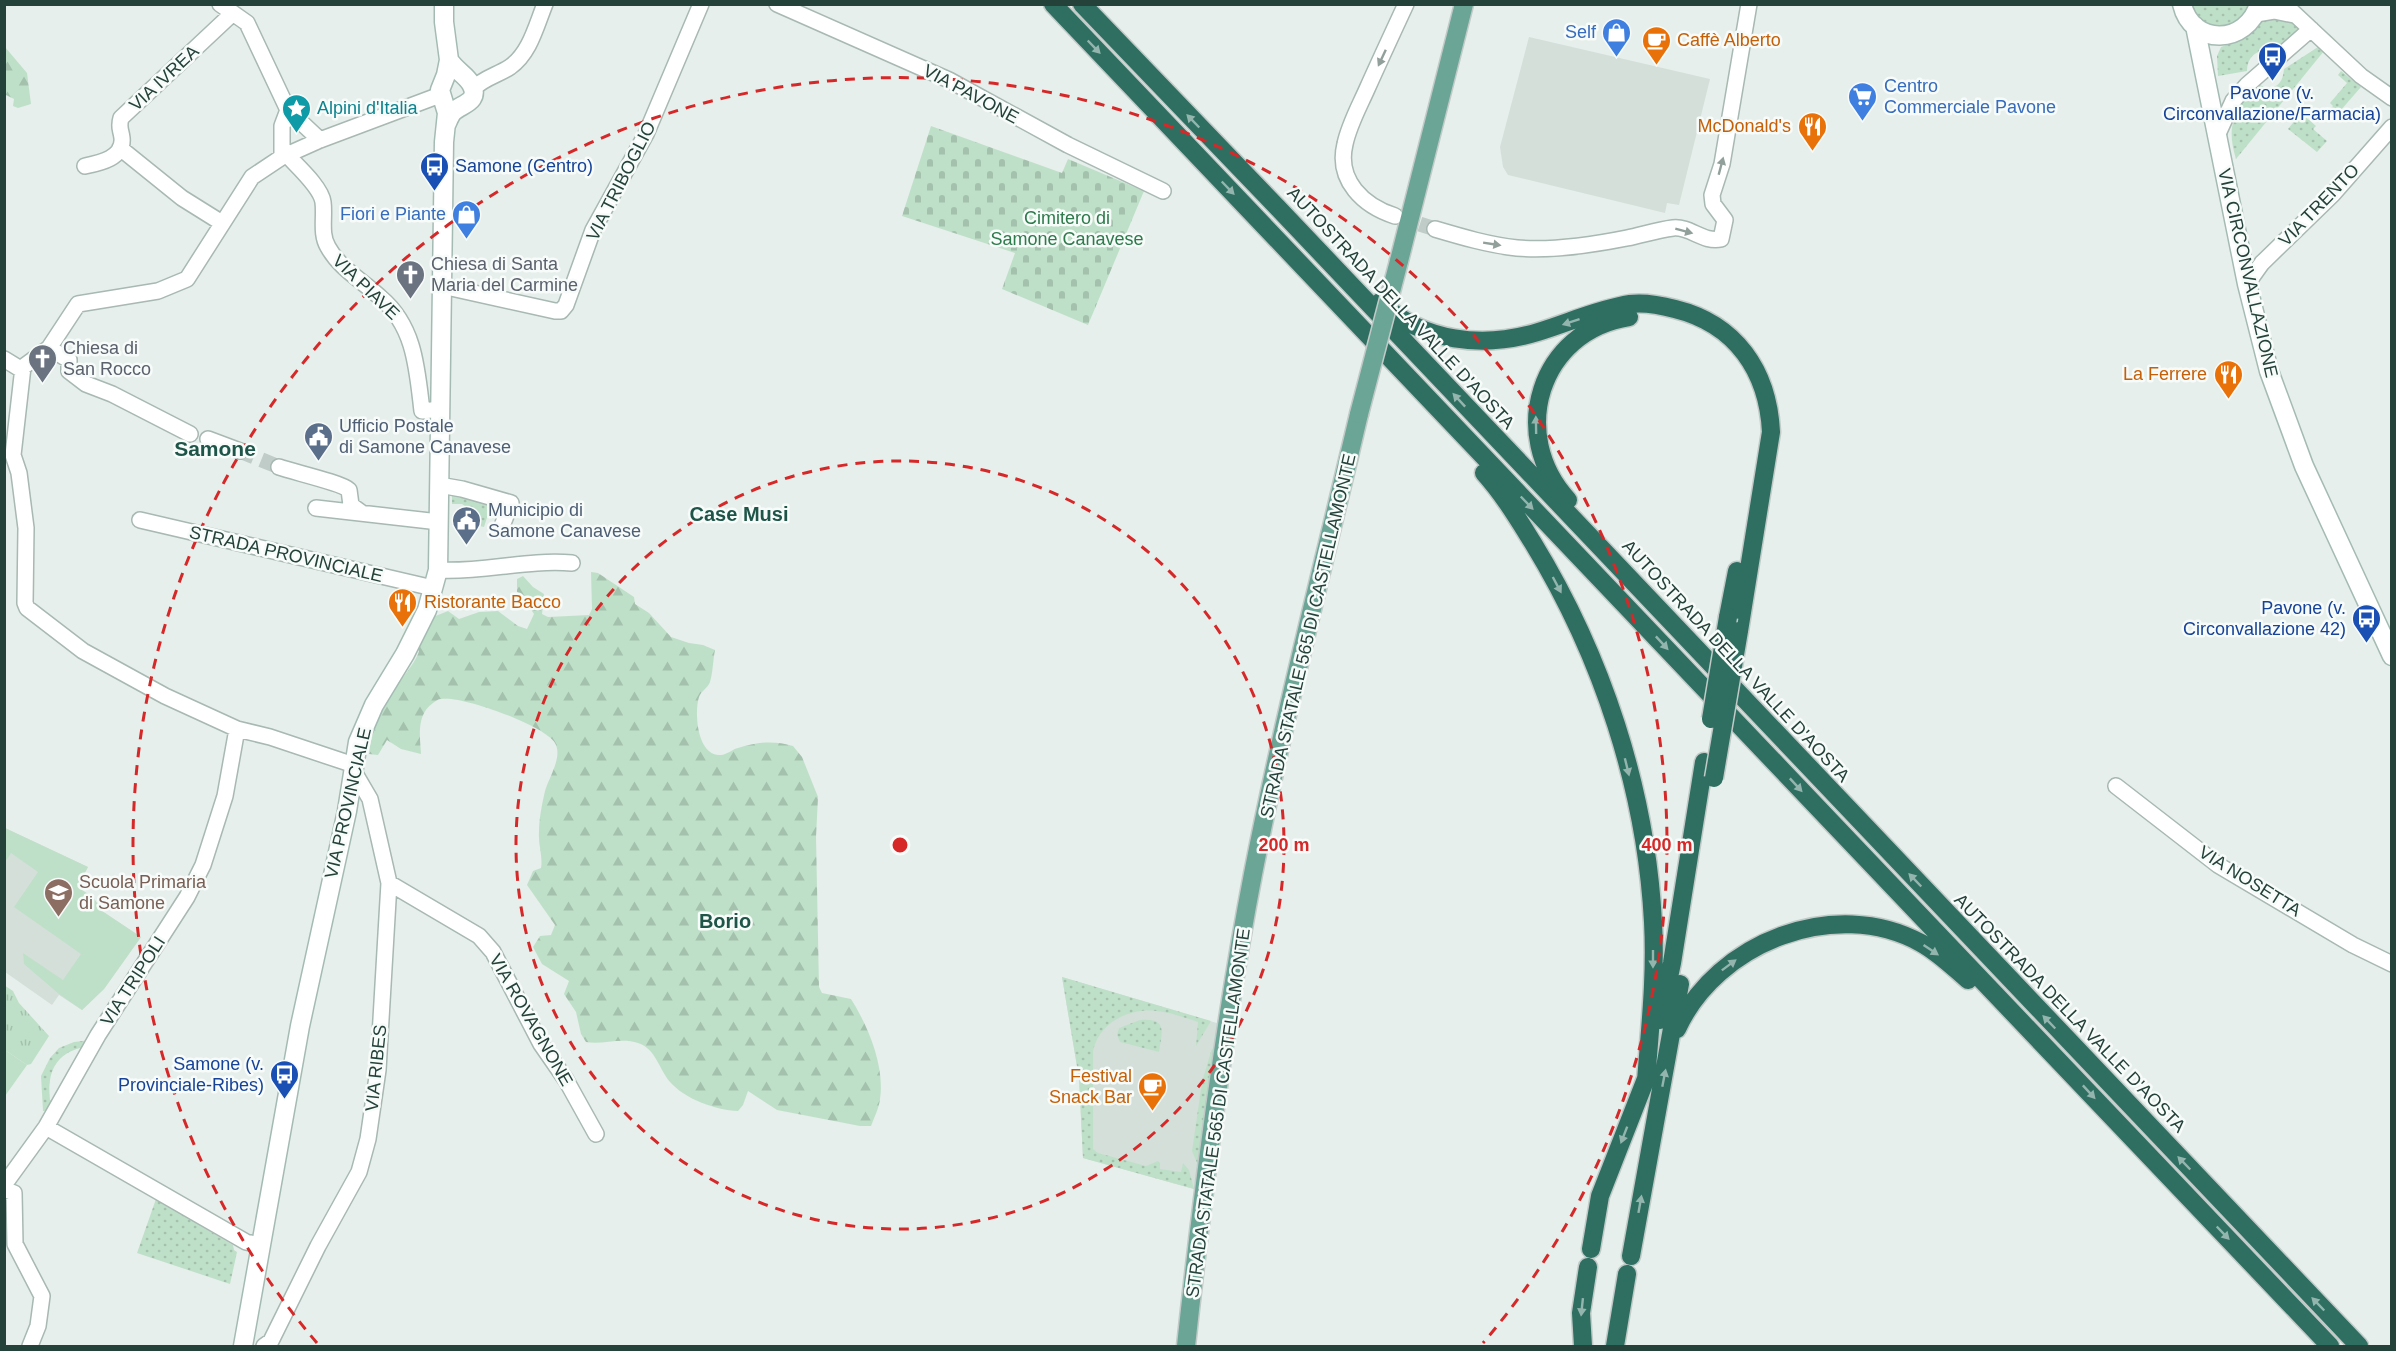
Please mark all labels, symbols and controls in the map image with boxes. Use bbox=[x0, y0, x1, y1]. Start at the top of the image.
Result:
shop icon: Self bbox=[1601, 16, 1633, 58]
place label: Self bbox=[1565, 22, 1597, 42]
cafe icon: Caffè Alberto bbox=[1640, 24, 1672, 66]
place label: Caffè Alberto bbox=[1677, 30, 1781, 50]
one-way arrow bbox=[1086, 39, 1100, 53]
bus stop icon: Pavone (v. Circonvallazione/Farmacia) bbox=[2256, 40, 2288, 82]
street label: VIA IVREA bbox=[125, 41, 203, 115]
one-way arrow bbox=[1377, 49, 1386, 66]
street label: VIA PAVONE bbox=[920, 60, 1022, 128]
place label: Centro Commerciale Pavone bbox=[1884, 76, 2056, 117]
supermarket icon: Centro Commerciale Pavone bbox=[1847, 80, 1879, 122]
place label: Pavone (v. Circonvallazione/Farmacia) bbox=[2163, 83, 2381, 124]
place icon: Alpini d'Italia bbox=[280, 92, 312, 134]
place label: Alpini d'Italia bbox=[317, 98, 418, 118]
restaurant icon: McDonald's bbox=[1796, 110, 1828, 152]
one-way arrow bbox=[1186, 113, 1200, 128]
place label: McDonald's bbox=[1698, 116, 1791, 136]
street label: VIA TRIBOGLIO bbox=[582, 118, 660, 244]
bus stop icon: Samone (Centro) bbox=[418, 150, 450, 192]
place label: Samone (Centro) bbox=[455, 156, 593, 176]
one-way arrow bbox=[1716, 156, 1726, 175]
street label: VIA TRENTO bbox=[2275, 160, 2363, 250]
street label: VIA CIRCONVALLAZIONE bbox=[2214, 167, 2282, 379]
one-way arrow bbox=[1221, 180, 1235, 194]
street label: AUTOSTRADA DELLA VALLE D'AOSTA bbox=[1283, 183, 1519, 433]
shop icon: Fiori e Piante bbox=[451, 198, 483, 240]
place label: Fiori e Piante bbox=[340, 204, 446, 224]
park label: Cimitero di Samone Canavese bbox=[990, 208, 1144, 249]
one-way arrow bbox=[1675, 226, 1693, 236]
one-way arrow bbox=[1482, 240, 1501, 249]
street label: VIA PIAVE bbox=[329, 250, 403, 324]
place label: Chiesa di Santa Maria del Carmine bbox=[431, 254, 578, 295]
church icon: Chiesa di Santa Maria del Carmine bbox=[394, 258, 426, 300]
one-way arrow bbox=[1562, 317, 1580, 327]
place label: Chiesa di San Rocco bbox=[63, 338, 151, 379]
church icon: Chiesa di San Rocco bbox=[26, 342, 58, 384]
restaurant icon: La Ferrere bbox=[2212, 358, 2244, 400]
place label: La Ferrere bbox=[2123, 364, 2207, 384]
one-way arrow bbox=[1452, 393, 1466, 408]
one-way arrow bbox=[1532, 415, 1541, 434]
place label: Ufficio Postale di Samone Canavese bbox=[339, 416, 511, 457]
public building icon: Ufficio Postale di Samone Canavese bbox=[302, 420, 334, 462]
district label: Samone bbox=[174, 437, 256, 460]
street label: STRADA STATALE 565 DI CASTELLAMONTE bbox=[1256, 452, 1360, 820]
one-way arrow bbox=[1520, 495, 1534, 509]
place label: Municipio di Samone Canavese bbox=[488, 500, 641, 541]
district label: Case Musi bbox=[690, 503, 788, 525]
public building icon: Municipio di Samone Canavese bbox=[451, 504, 483, 546]
street label: STRADA PROVINCIALE bbox=[187, 522, 385, 586]
street label: AUTOSTRADA DELLA VALLE D'AOSTA bbox=[1618, 536, 1854, 786]
one-way arrow bbox=[1552, 577, 1562, 594]
restaurant icon: Ristorante Bacco bbox=[387, 586, 419, 628]
place label: Ristorante Bacco bbox=[424, 592, 561, 612]
place label: Pavone (v. Circonvallazione 42) bbox=[2183, 598, 2346, 639]
bus stop icon: Pavone (v. Circonvallazione 42) bbox=[2351, 602, 2383, 644]
one-way arrow bbox=[1655, 636, 1669, 651]
street label: VIA PROVINCIALE bbox=[321, 726, 375, 880]
one-way arrow bbox=[1623, 757, 1633, 776]
one-way arrow bbox=[1789, 778, 1803, 792]
centre of rings bbox=[890, 835, 910, 855]
text: 200 m bbox=[1258, 835, 1310, 855]
text: 400 m bbox=[1641, 835, 1693, 855]
street label: VIA NOSETTA bbox=[2195, 842, 2305, 920]
place label: Scuola Primaria di Samone bbox=[79, 872, 207, 913]
one-way arrow bbox=[1908, 873, 1922, 888]
school or university icon: Scuola Primaria di Samone bbox=[42, 876, 74, 918]
street label: AUTOSTRADA DELLA VALLE D'AOSTA bbox=[1950, 890, 2190, 1136]
district label: Borio bbox=[699, 910, 751, 932]
street label: STRADA STATALE 565 DI CASTELLAMONTE bbox=[1182, 927, 1254, 1299]
street label: VIA TRIPOLI bbox=[97, 932, 169, 1030]
one-way arrow bbox=[1923, 944, 1939, 955]
one-way arrow bbox=[1648, 950, 1658, 969]
street label: VIA ROVAGNONE bbox=[485, 951, 577, 1089]
one-way arrow bbox=[1721, 959, 1736, 971]
one-way arrow bbox=[2043, 1015, 2057, 1029]
street label: VIA RIBES bbox=[362, 1024, 390, 1112]
place label: Samone (v. Provinciale-Ribes) bbox=[118, 1054, 264, 1095]
bus stop icon: Samone (v. Provinciale-Ribes) bbox=[269, 1058, 301, 1100]
place label: Festival Snack Bar bbox=[1049, 1066, 1132, 1107]
one-way arrow bbox=[1660, 1068, 1669, 1087]
cafe icon: Festival Snack Bar bbox=[1137, 1070, 1169, 1112]
one-way arrow bbox=[2081, 1084, 2095, 1098]
one-way arrow bbox=[1619, 1127, 1629, 1145]
one-way arrow bbox=[2178, 1156, 2191, 1171]
one-way arrow bbox=[1636, 1195, 1645, 1214]
one-way arrow bbox=[2215, 1226, 2229, 1240]
one-way arrow bbox=[1577, 1297, 1587, 1316]
one-way arrow bbox=[2312, 1298, 2326, 1312]

